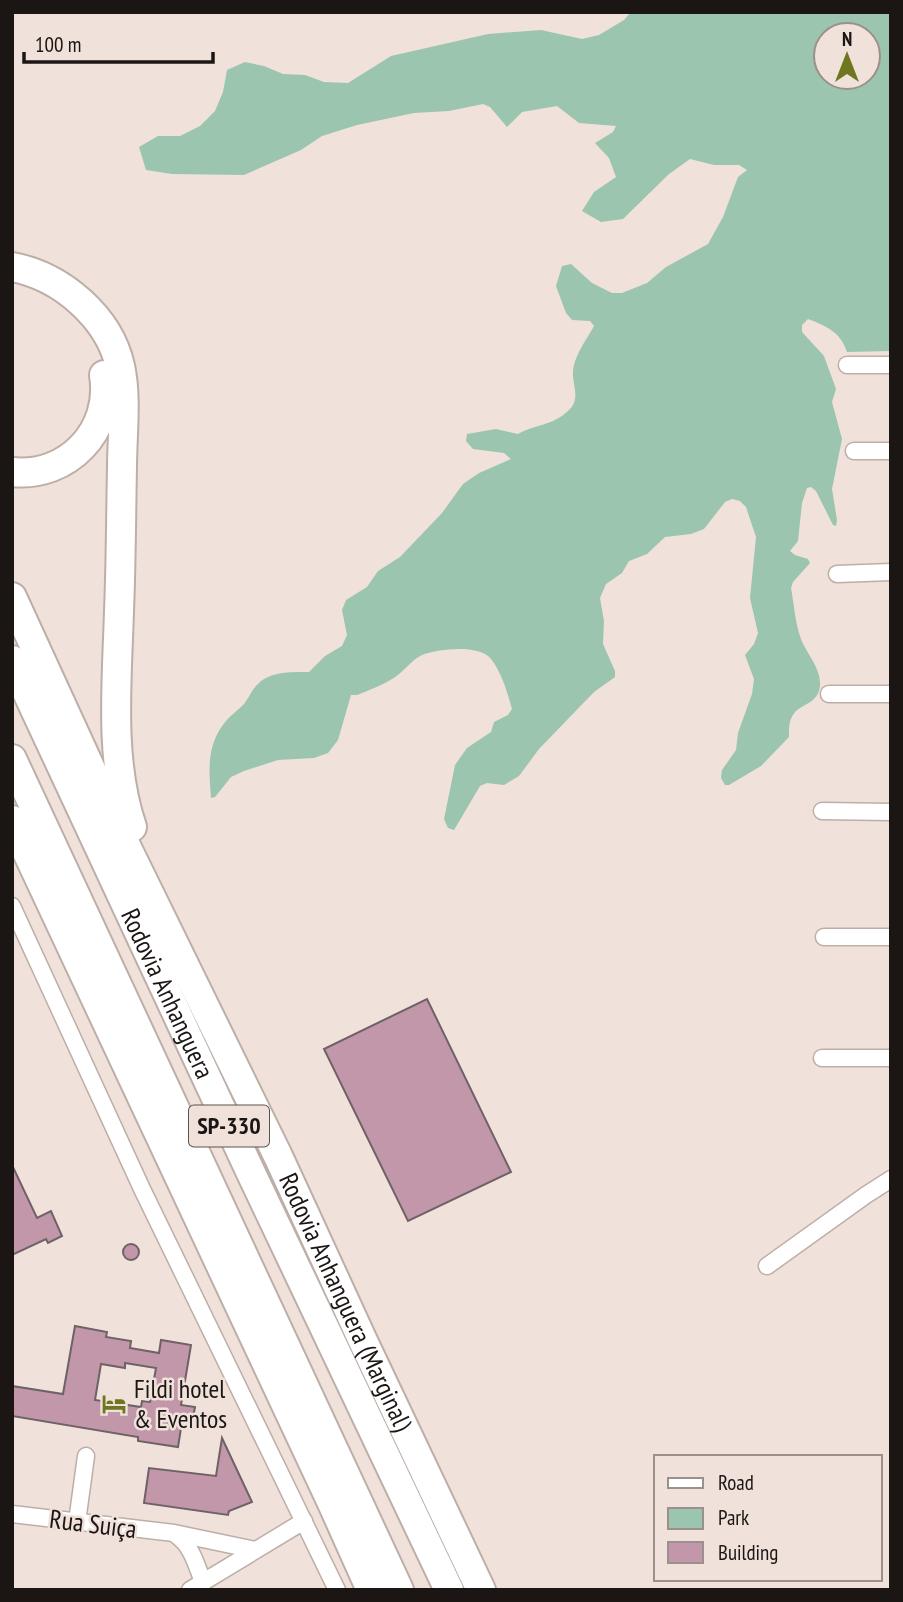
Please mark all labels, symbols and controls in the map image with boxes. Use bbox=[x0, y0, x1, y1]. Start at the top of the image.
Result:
scale bar bbox=[24, 21, 214, 65]
north arrow bbox=[812, 21, 882, 91]
text: N bbox=[842, 27, 852, 51]
text: 100 m bbox=[35, 31, 81, 58]
street label: Rodovia Anhanguera bbox=[114, 903, 222, 1084]
road number: SP-330 bbox=[189, 1106, 269, 1146]
street label: Rodovia Anhanguera (Marginal) bbox=[272, 1168, 420, 1436]
place label: Fildi hotel & Eventos bbox=[134, 1372, 227, 1435]
hotel icon: Fildi hotel & Eventos bbox=[100, 1390, 128, 1418]
legend bbox=[654, 1455, 882, 1581]
text: Road bbox=[718, 1469, 754, 1496]
street label: Rua Suiça bbox=[48, 1502, 138, 1545]
text: Park bbox=[718, 1504, 749, 1531]
text: Building bbox=[718, 1539, 778, 1566]

